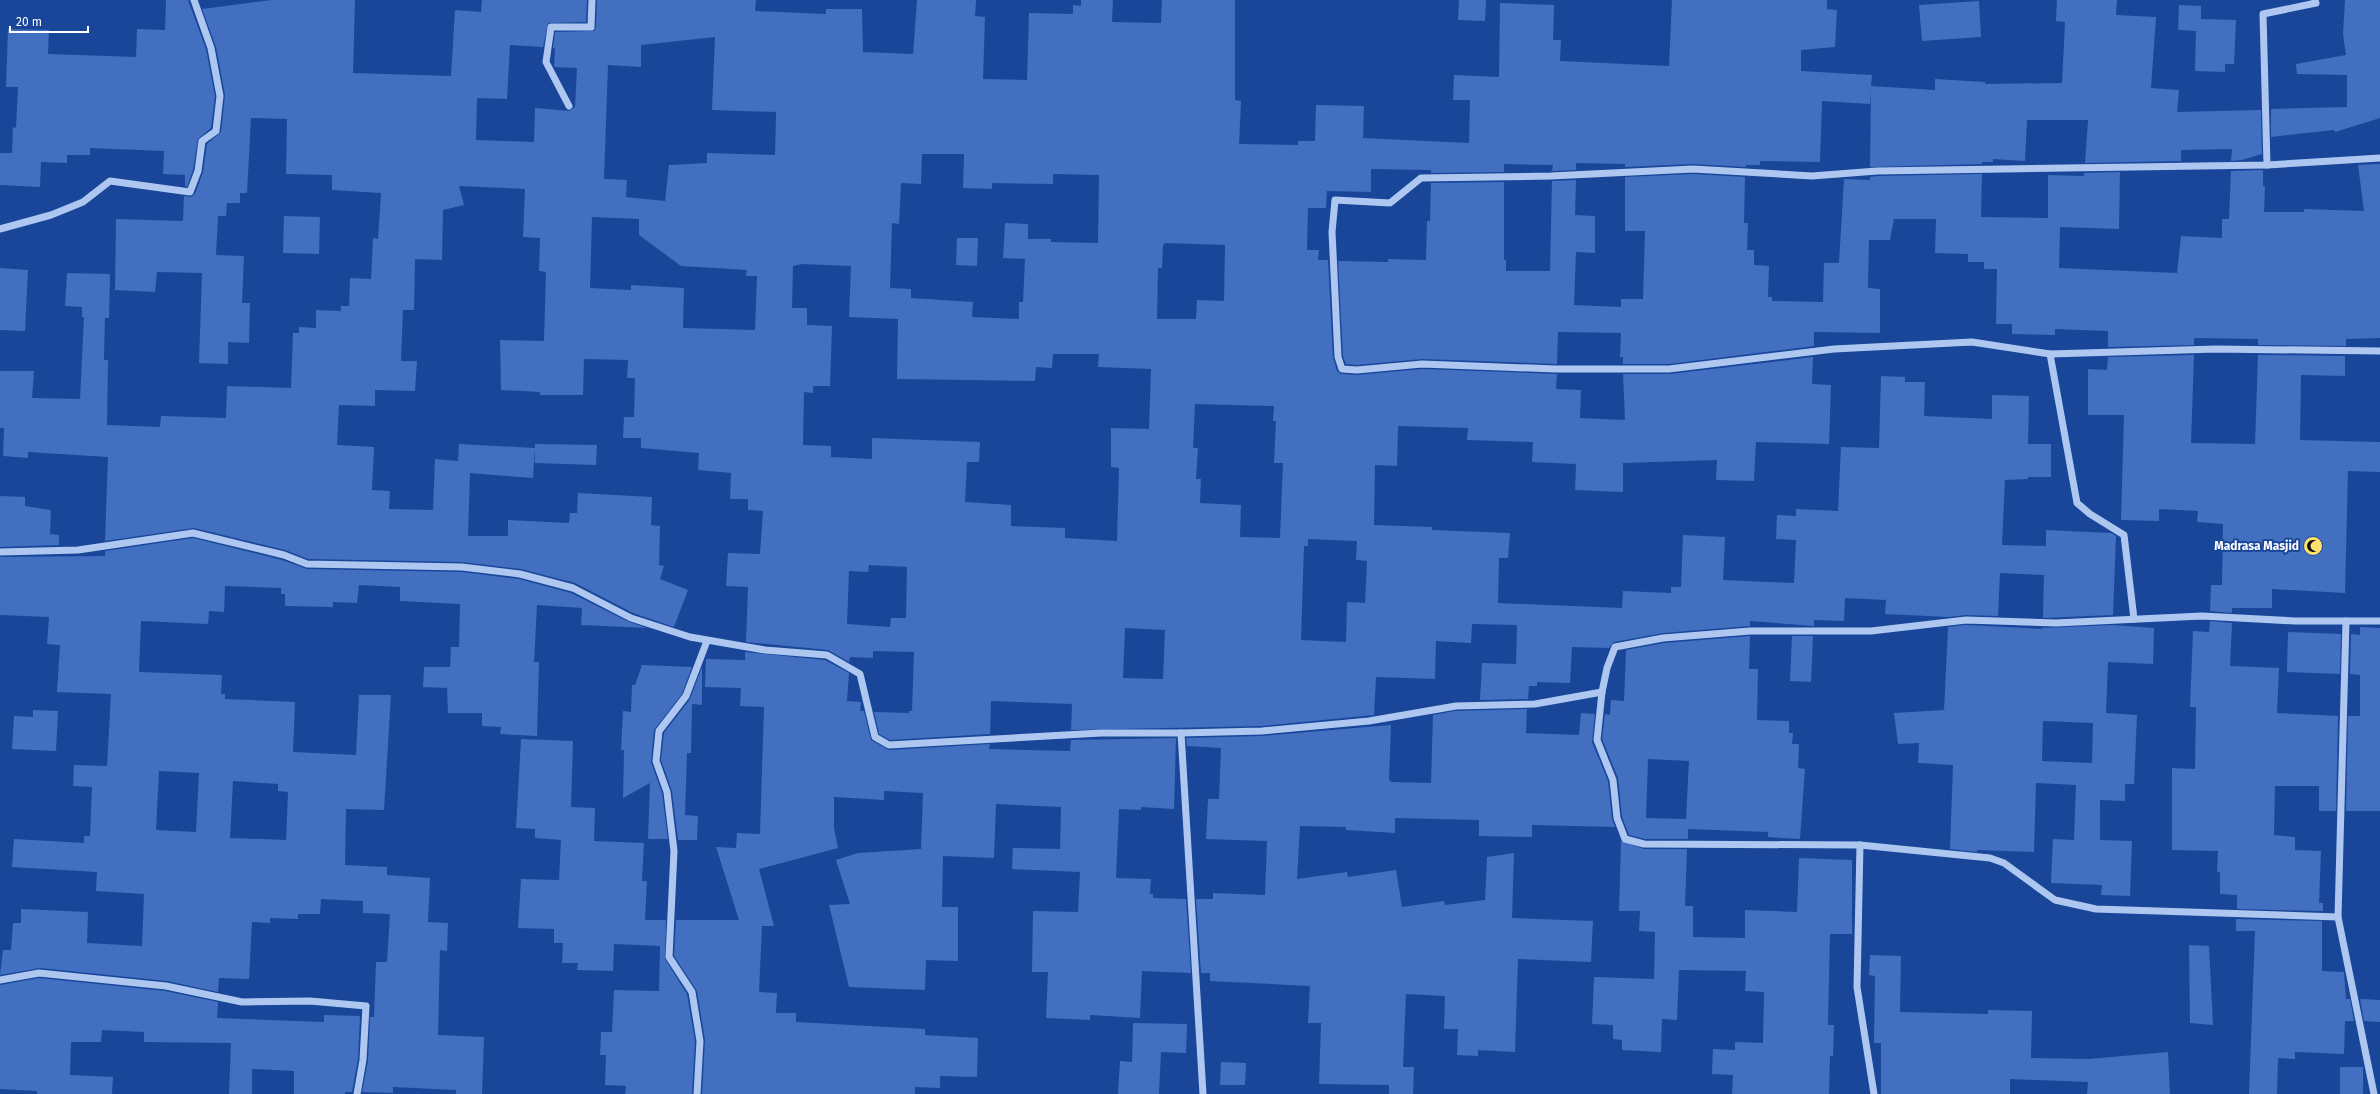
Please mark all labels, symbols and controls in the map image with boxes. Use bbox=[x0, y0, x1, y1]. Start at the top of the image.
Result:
scale bar bbox=[10, 8, 88, 34]
text: 20 m bbox=[16, 15, 42, 29]
mosque icon: Madrasa Masjid bbox=[2302, 535, 2324, 557]
place label: Madrasa Masjid bbox=[2214, 539, 2299, 553]

